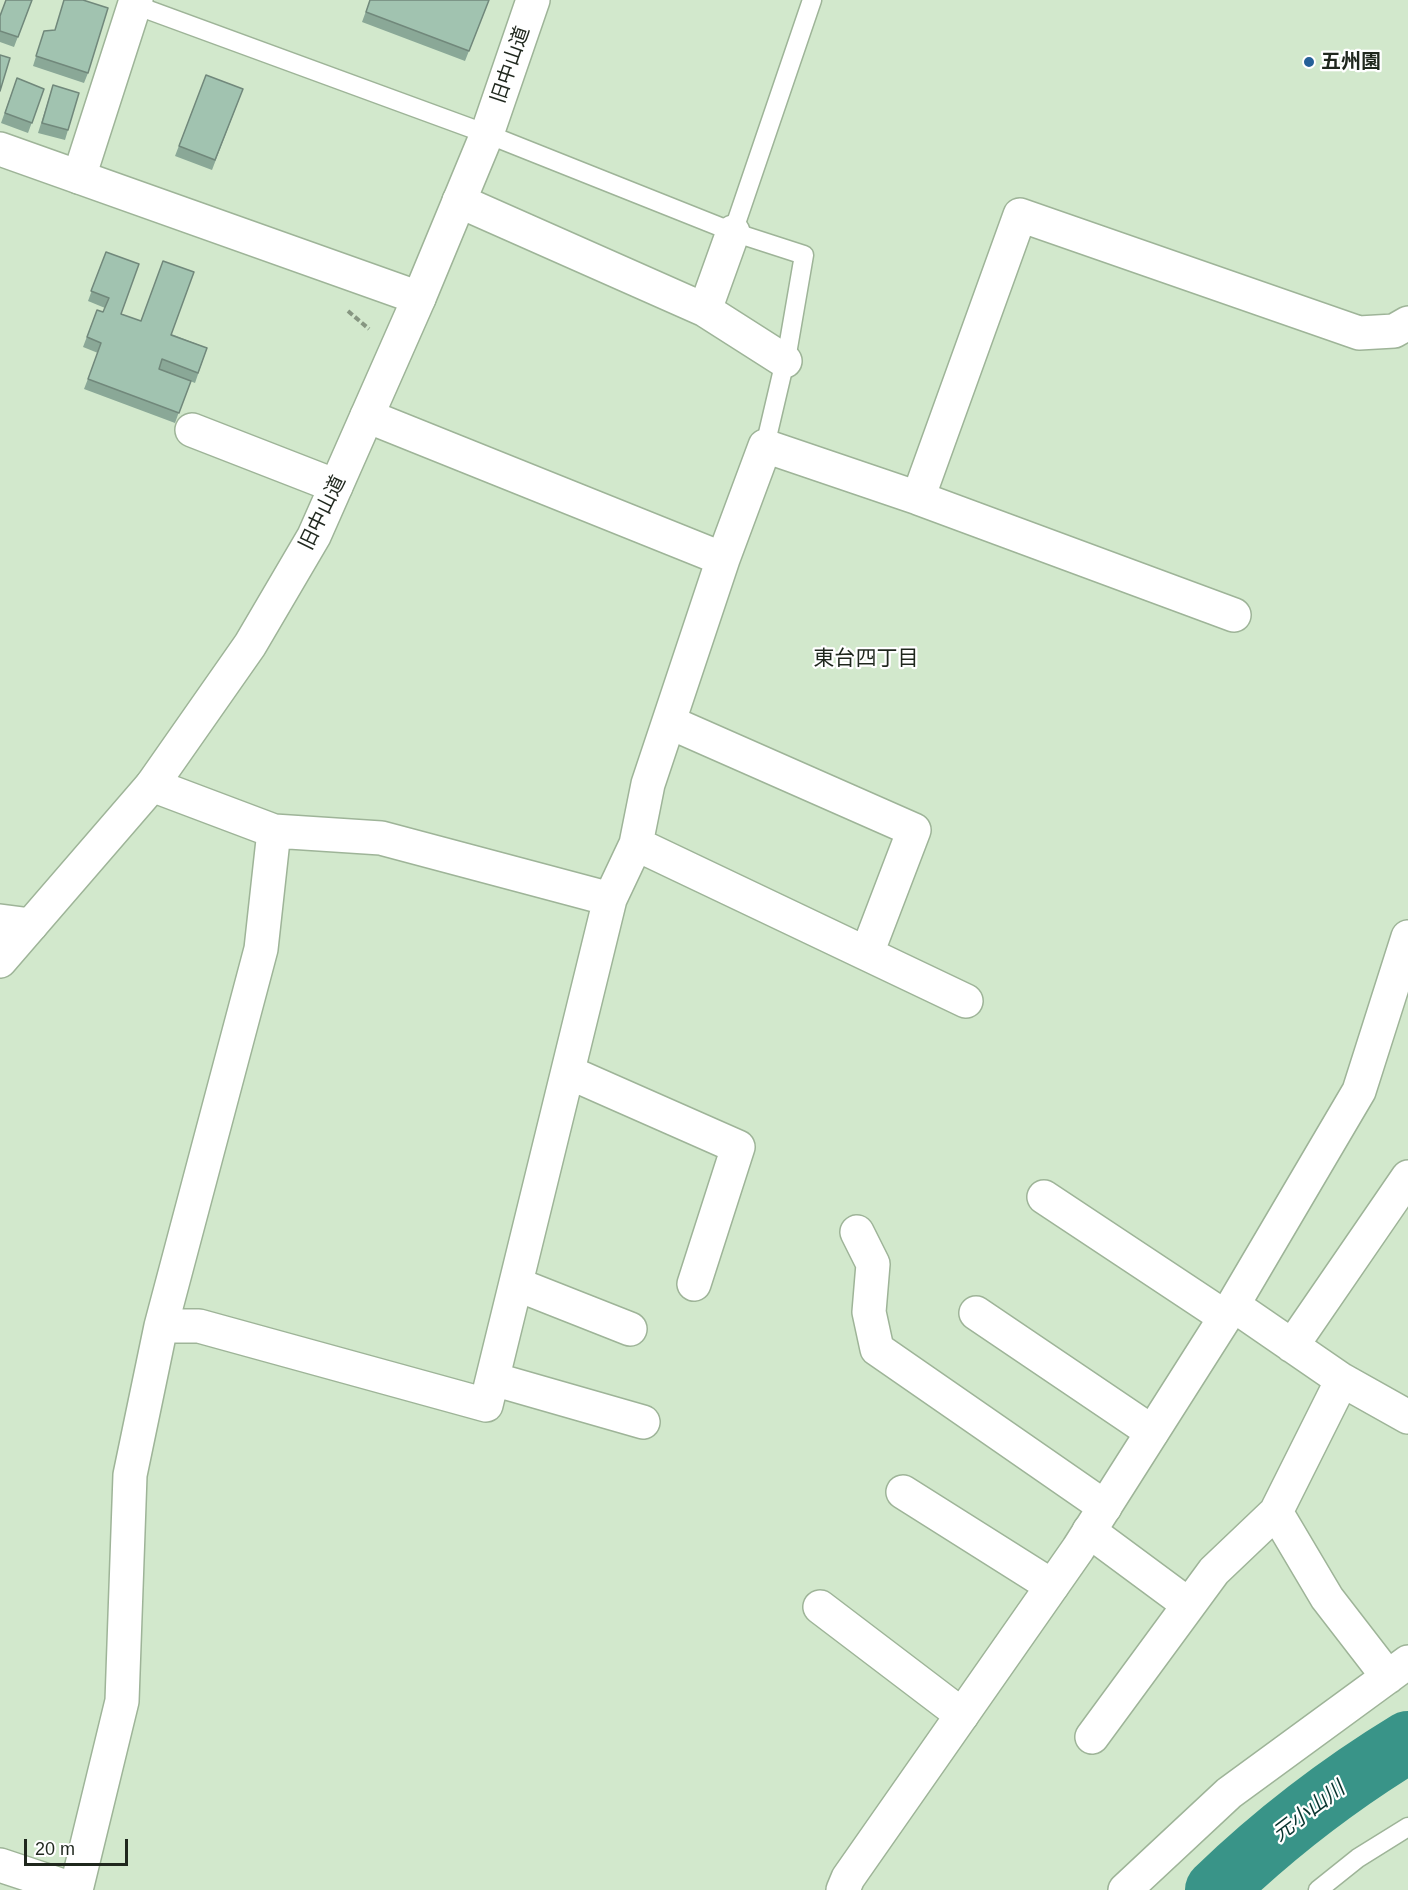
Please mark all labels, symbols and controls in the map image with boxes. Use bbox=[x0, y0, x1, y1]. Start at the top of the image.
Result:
street label: 旧中山道 bbox=[487, 23, 535, 107]
place label: 五州園 bbox=[1321, 50, 1381, 74]
marker: 五州園 bbox=[1302, 55, 1316, 69]
street label: 旧中山道 bbox=[295, 472, 351, 554]
district label: 東台四丁目 bbox=[814, 646, 918, 672]
water label: 元小山川 bbox=[1268, 1777, 1350, 1847]
scale bar bbox=[27, 1827, 130, 1865]
text: 20 m bbox=[35, 1839, 75, 1859]

